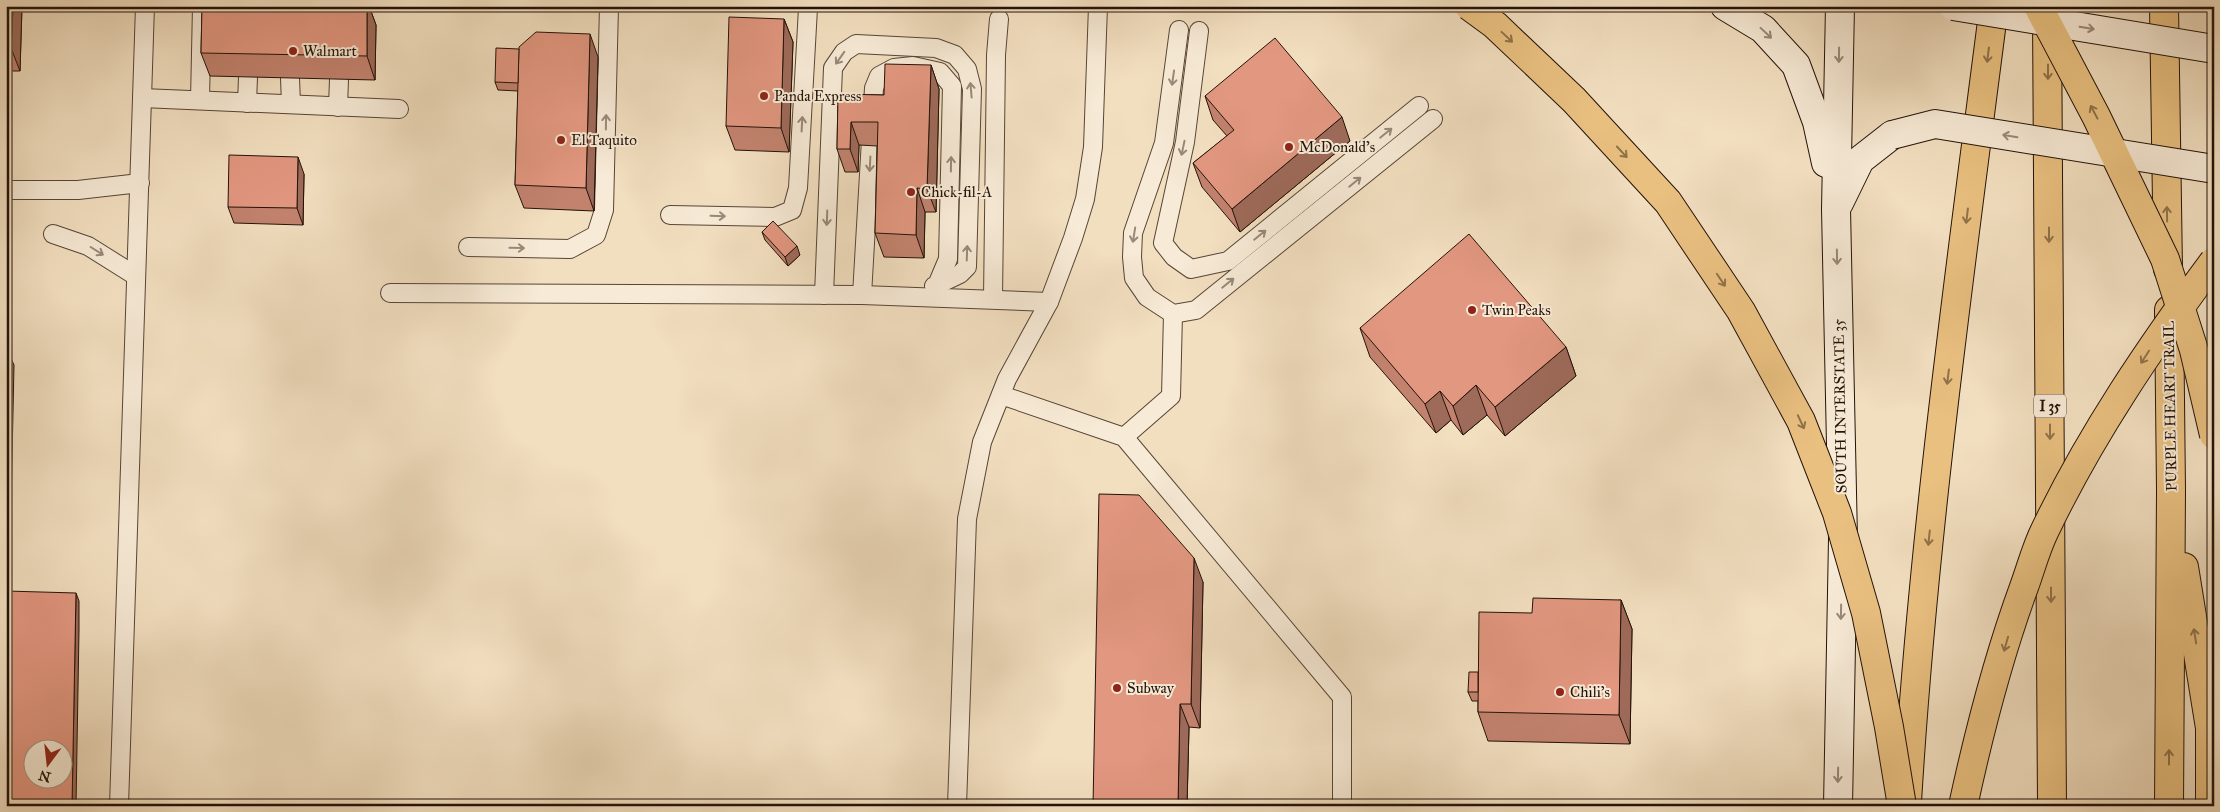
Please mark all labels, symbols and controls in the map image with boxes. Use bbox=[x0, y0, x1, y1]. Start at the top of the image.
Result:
one-way arrow bbox=[2079, 24, 2095, 34]
one-way arrow bbox=[1759, 27, 1772, 38]
one-way arrow bbox=[1501, 31, 1514, 43]
place label: Walmart bbox=[303, 42, 357, 60]
marker: Walmart bbox=[287, 45, 299, 57]
one-way arrow bbox=[1983, 46, 1993, 62]
one-way arrow bbox=[1834, 47, 1843, 63]
one-way arrow bbox=[835, 51, 845, 65]
one-way arrow bbox=[2043, 64, 2053, 80]
one-way arrow bbox=[1168, 70, 1178, 86]
one-way arrow bbox=[966, 83, 976, 99]
place label: Panda Express bbox=[774, 87, 861, 105]
marker: Panda Express bbox=[758, 90, 770, 102]
one-way arrow bbox=[2089, 104, 2099, 119]
one-way arrow bbox=[601, 114, 611, 130]
one-way arrow bbox=[797, 116, 806, 132]
one-way arrow bbox=[1379, 127, 1392, 138]
place label: El Taquito bbox=[571, 131, 637, 150]
one-way arrow bbox=[2003, 131, 2019, 141]
marker: El Taquito bbox=[555, 134, 567, 146]
place label: McDonald's bbox=[1299, 138, 1375, 156]
one-way arrow bbox=[1178, 140, 1188, 156]
marker: McDonald's bbox=[1283, 141, 1295, 153]
one-way arrow bbox=[1616, 145, 1628, 158]
one-way arrow bbox=[866, 156, 875, 172]
one-way arrow bbox=[946, 157, 956, 173]
one-way arrow bbox=[1348, 176, 1361, 187]
place label: Chick-fil-A bbox=[921, 183, 992, 201]
marker: Chick-fil-A bbox=[905, 186, 917, 198]
one-way arrow bbox=[2162, 206, 2172, 222]
one-way arrow bbox=[1962, 207, 1972, 223]
one-way arrow bbox=[823, 210, 832, 226]
one-way arrow bbox=[710, 211, 726, 221]
one-way arrow bbox=[2044, 226, 2054, 243]
one-way arrow bbox=[1129, 227, 1139, 243]
one-way arrow bbox=[1253, 230, 1266, 241]
one-way arrow bbox=[508, 243, 525, 253]
one-way arrow bbox=[962, 245, 972, 261]
one-way arrow bbox=[89, 247, 103, 257]
one-way arrow bbox=[1832, 249, 1842, 265]
one-way arrow bbox=[1716, 273, 1726, 287]
one-way arrow bbox=[1222, 278, 1235, 289]
place label: Twin Peaks bbox=[1482, 301, 1551, 319]
marker: Twin Peaks bbox=[1466, 304, 1478, 316]
street label: SOUTH INTERSTATE 35 bbox=[1829, 319, 1851, 493]
street label: PURPLE HEART TRAIL bbox=[2160, 320, 2180, 492]
one-way arrow bbox=[2140, 350, 2150, 364]
one-way arrow bbox=[1942, 369, 1952, 385]
road number: I 35 bbox=[2034, 394, 2066, 418]
one-way arrow bbox=[1796, 414, 1806, 429]
one-way arrow bbox=[2045, 424, 2055, 440]
one-way arrow bbox=[1924, 530, 1934, 546]
one-way arrow bbox=[2046, 586, 2056, 603]
one-way arrow bbox=[1836, 604, 1846, 620]
one-way arrow bbox=[2189, 628, 2199, 644]
one-way arrow bbox=[2000, 635, 2010, 651]
place label: Subway bbox=[1127, 679, 1175, 697]
marker: Subway bbox=[1111, 682, 1123, 694]
place label: Chili's bbox=[1570, 683, 1610, 701]
marker: Chili's bbox=[1554, 686, 1566, 698]
north arrow bbox=[22, 740, 72, 790]
one-way arrow bbox=[2164, 749, 2174, 766]
text: N bbox=[37, 766, 53, 786]
one-way arrow bbox=[1833, 766, 1843, 782]

